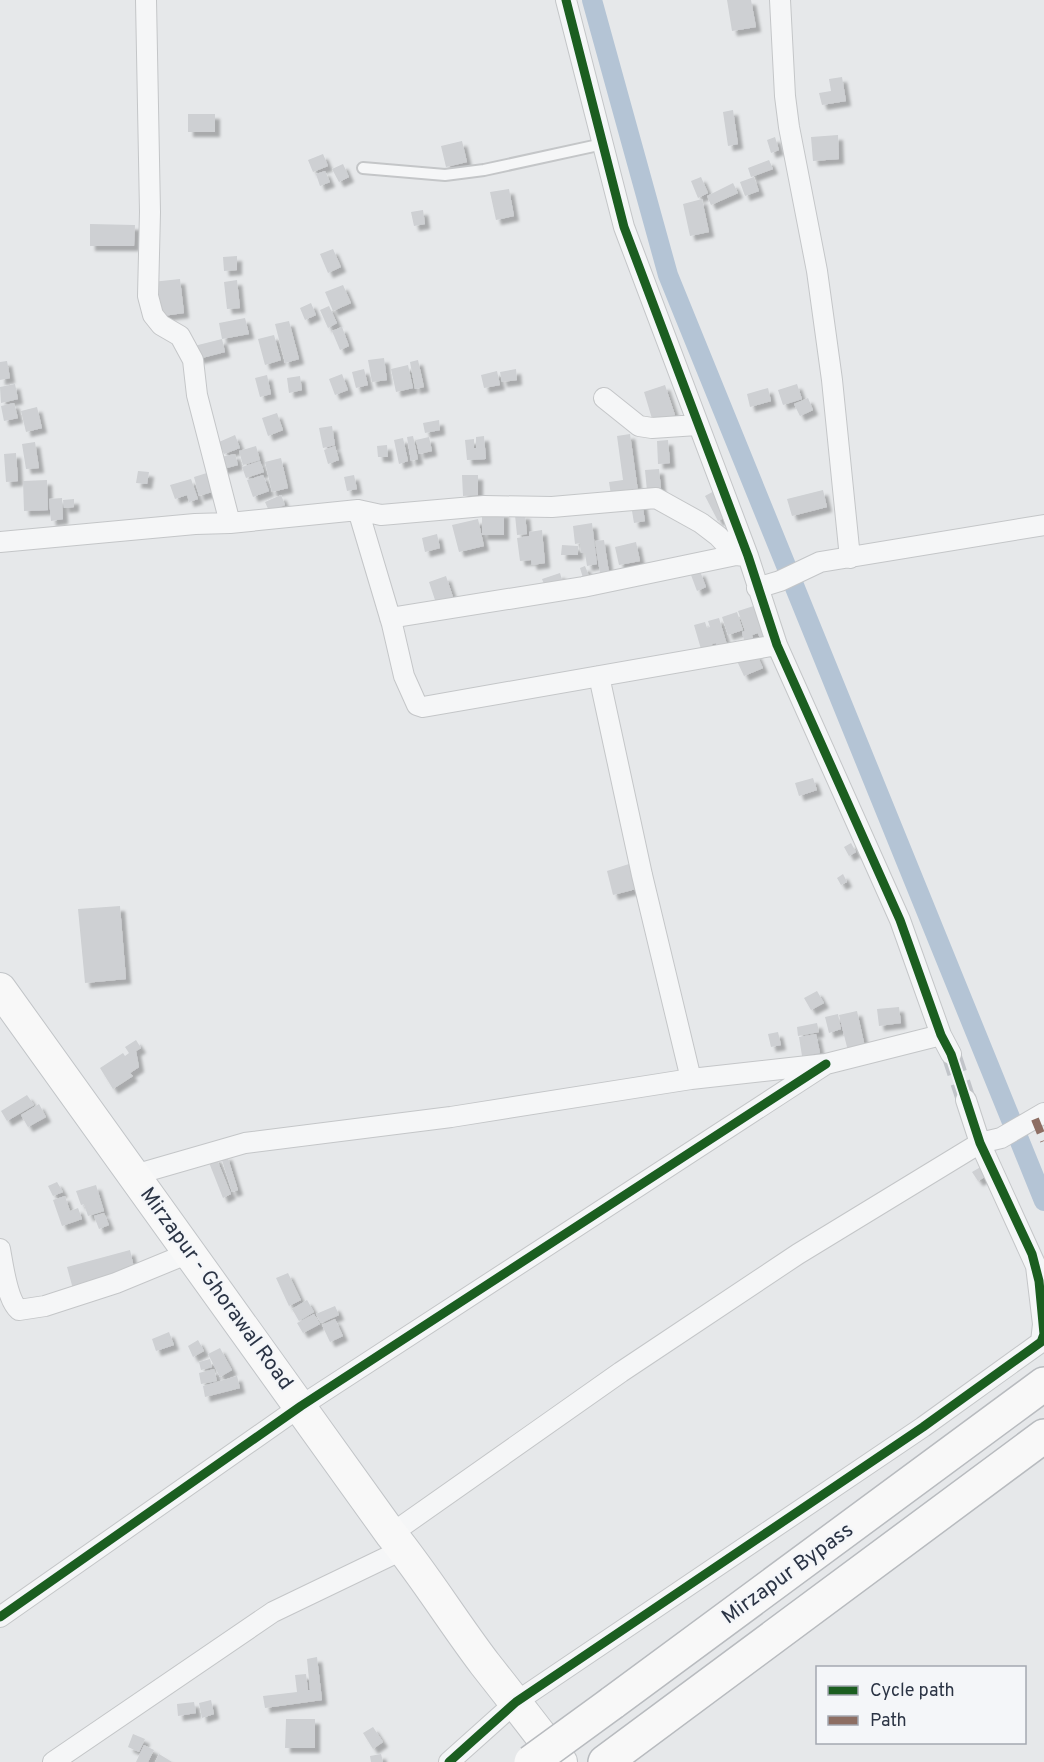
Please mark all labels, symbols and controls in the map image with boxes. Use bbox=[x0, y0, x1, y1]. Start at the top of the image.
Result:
street label: Mirzapur - Ghorawal Road bbox=[133, 1182, 299, 1396]
street label: Mirzapur Bypass bbox=[717, 1517, 859, 1631]
legend bbox=[816, 1666, 1026, 1744]
text: Cycle path bbox=[870, 1680, 955, 1703]
text: Path bbox=[870, 1710, 907, 1733]

